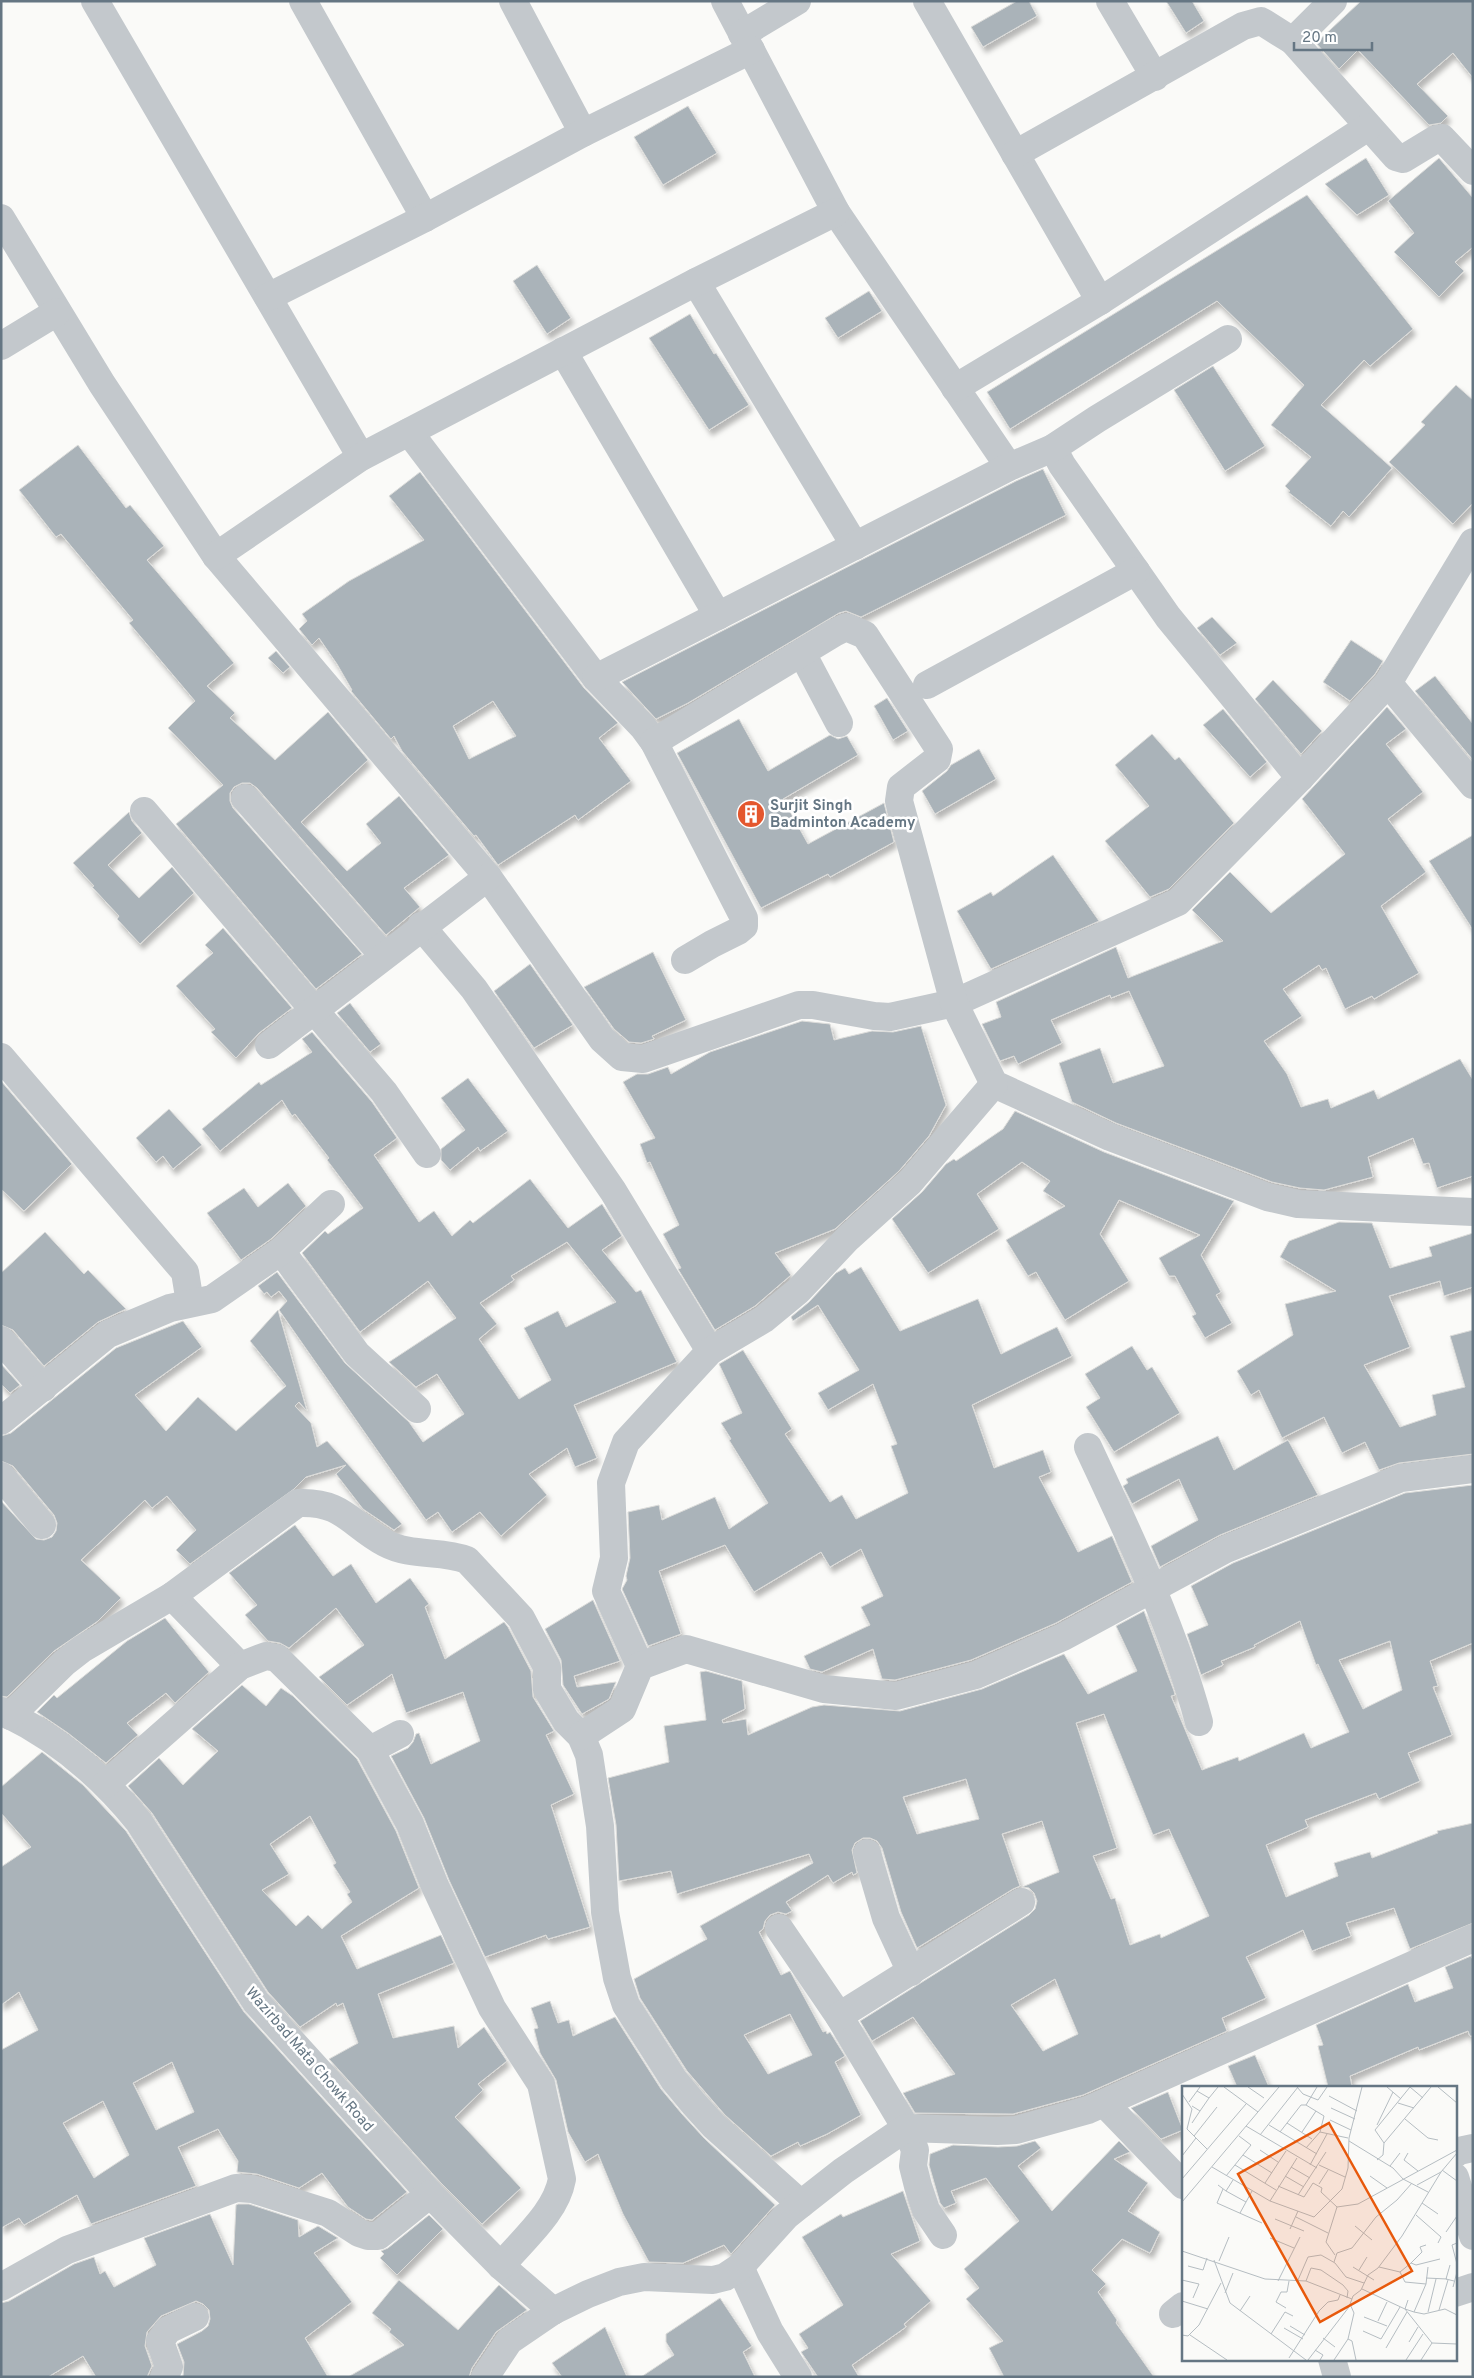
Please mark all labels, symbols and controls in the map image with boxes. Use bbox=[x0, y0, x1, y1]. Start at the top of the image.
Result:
scale bar bbox=[1294, 20, 1372, 52]
text: 20 m bbox=[1302, 29, 1337, 48]
place label: Surjit Singh Badminton Academy bbox=[770, 797, 916, 833]
building icon: Surjit Singh Badminton Academy bbox=[736, 799, 766, 829]
street label: Wazirbad Mata Chowk Road bbox=[241, 1984, 377, 2136]
inset map bbox=[1182, 2086, 1456, 2360]

